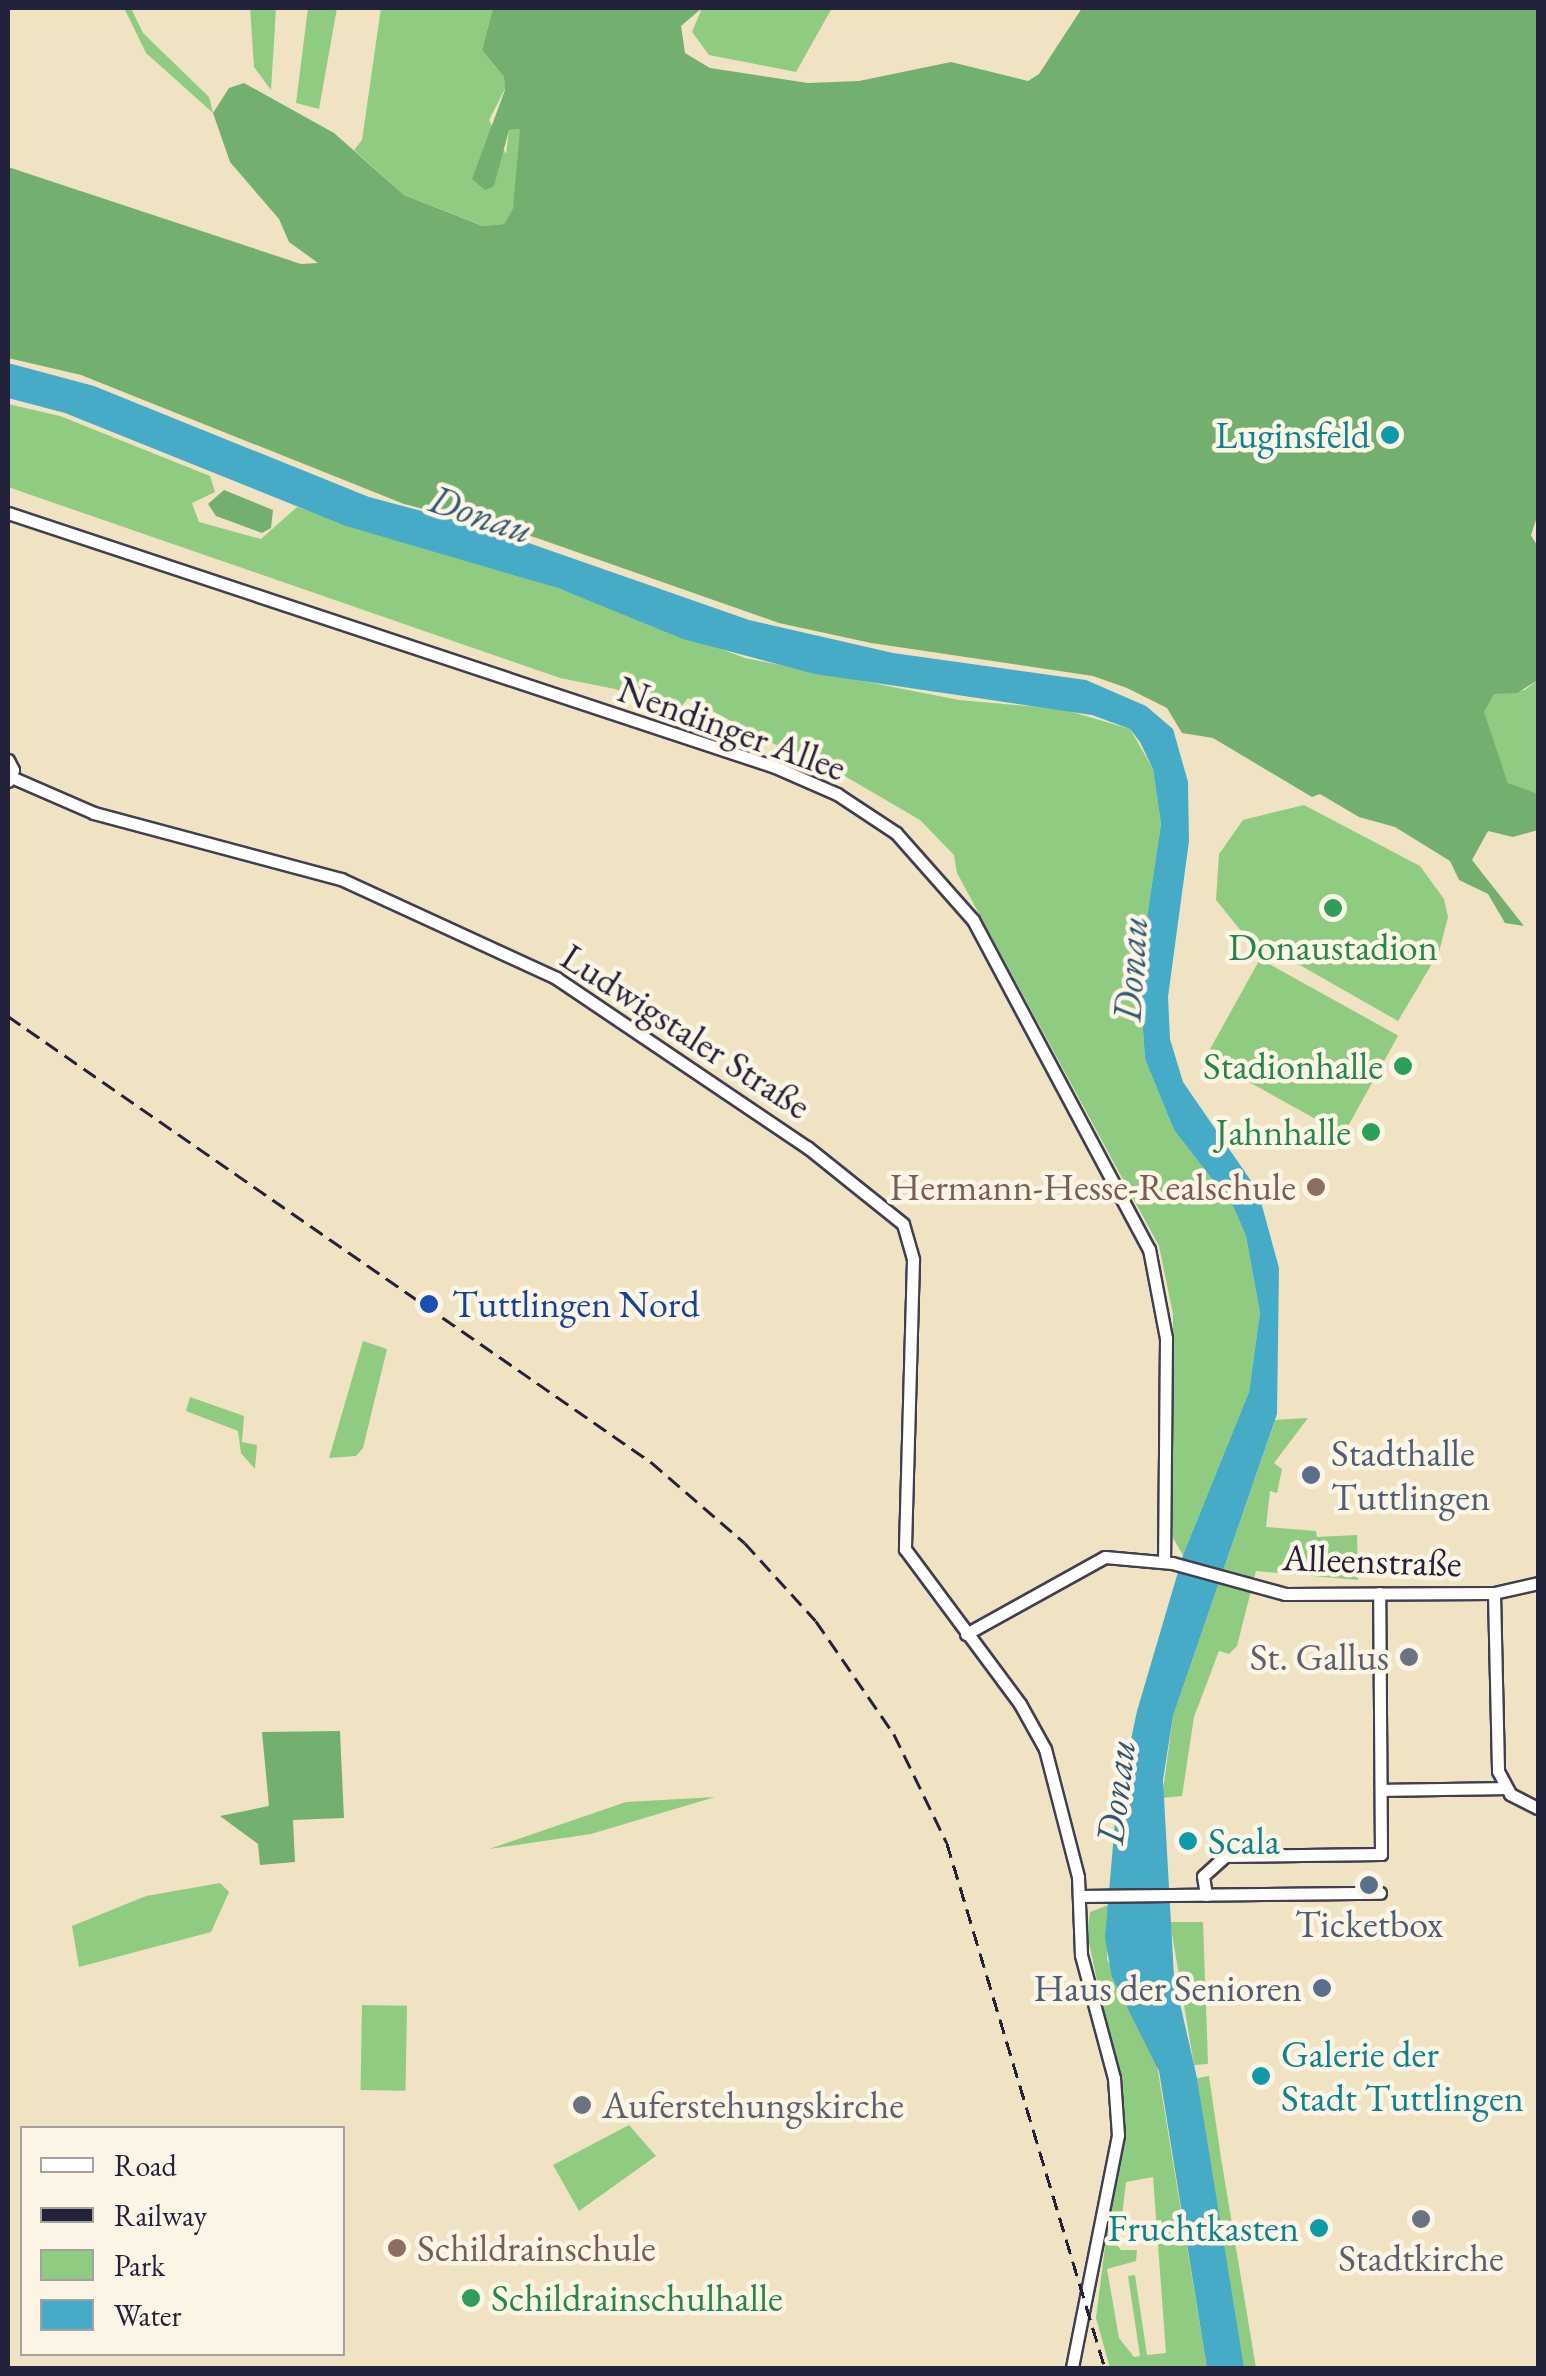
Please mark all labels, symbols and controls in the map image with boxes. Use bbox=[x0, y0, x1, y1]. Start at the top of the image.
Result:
place label: Luginsfeld bbox=[1215, 412, 1370, 458]
marker: Luginsfeld bbox=[1379, 424, 1401, 446]
water label: Donau bbox=[423, 474, 539, 554]
street label: Nendinger Allee bbox=[612, 666, 852, 790]
marker: Donaustadion bbox=[1322, 897, 1344, 919]
water label: Donau bbox=[1102, 915, 1158, 1023]
place label: Donaustadion bbox=[1228, 924, 1438, 970]
street label: Ludwigstaler Straße bbox=[553, 933, 819, 1129]
place label: Stadionhalle bbox=[1203, 1043, 1383, 1089]
marker: Stadionhalle bbox=[1392, 1055, 1414, 1077]
place label: Jahnhalle bbox=[1215, 1109, 1351, 1155]
marker: Jahnhalle bbox=[1360, 1121, 1382, 1143]
place label: Hermann-Hesse-Realschule bbox=[890, 1164, 1296, 1210]
marker: Hermann-Hesse-Realschule bbox=[1305, 1176, 1327, 1198]
place label: Tuttlingen Nord bbox=[452, 1281, 700, 1327]
marker: Tuttlingen Nord bbox=[416, 1291, 442, 1317]
place label: Stadthalle Tuttlingen bbox=[1331, 1430, 1490, 1520]
marker: Stadthalle Tuttlingen bbox=[1300, 1464, 1322, 1486]
street label: Alleenstraße bbox=[1281, 1534, 1463, 1586]
place label: St. Gallus bbox=[1250, 1634, 1389, 1680]
marker: St. Gallus bbox=[1398, 1646, 1420, 1668]
water label: Donau bbox=[1085, 1737, 1145, 1847]
place label: Scala bbox=[1208, 1818, 1280, 1864]
marker: Scala bbox=[1177, 1830, 1199, 1852]
marker: Ticketbox bbox=[1358, 1874, 1380, 1896]
place label: Ticketbox bbox=[1295, 1901, 1443, 1947]
place label: Haus der Senioren bbox=[1034, 1965, 1302, 2011]
marker: Haus der Senioren bbox=[1311, 1977, 1333, 1999]
place label: Galerie der Stadt Tuttlingen bbox=[1281, 2031, 1524, 2120]
marker: Galerie der Stadt Tuttlingen bbox=[1250, 2065, 1272, 2087]
place label: Auferstehungskirche bbox=[602, 2082, 904, 2128]
marker: Auferstehungskirche bbox=[571, 2094, 593, 2116]
legend bbox=[20, 2126, 345, 2356]
text: Road bbox=[114, 2146, 177, 2185]
text: Railway bbox=[114, 2196, 207, 2235]
place label: Fruchtkasten bbox=[1108, 2205, 1299, 2251]
marker: Stadtkirche bbox=[1410, 2208, 1432, 2230]
marker: Fruchtkasten bbox=[1308, 2217, 1330, 2239]
place label: Schildrainschule bbox=[417, 2225, 656, 2271]
place label: Stadtkirche bbox=[1338, 2235, 1504, 2281]
marker: Schildrainschule bbox=[386, 2237, 408, 2259]
text: Park bbox=[114, 2246, 165, 2285]
place label: Schildrainschulhalle bbox=[491, 2275, 783, 2321]
marker: Schildrainschulhalle bbox=[460, 2287, 482, 2309]
text: Water bbox=[114, 2296, 182, 2335]

